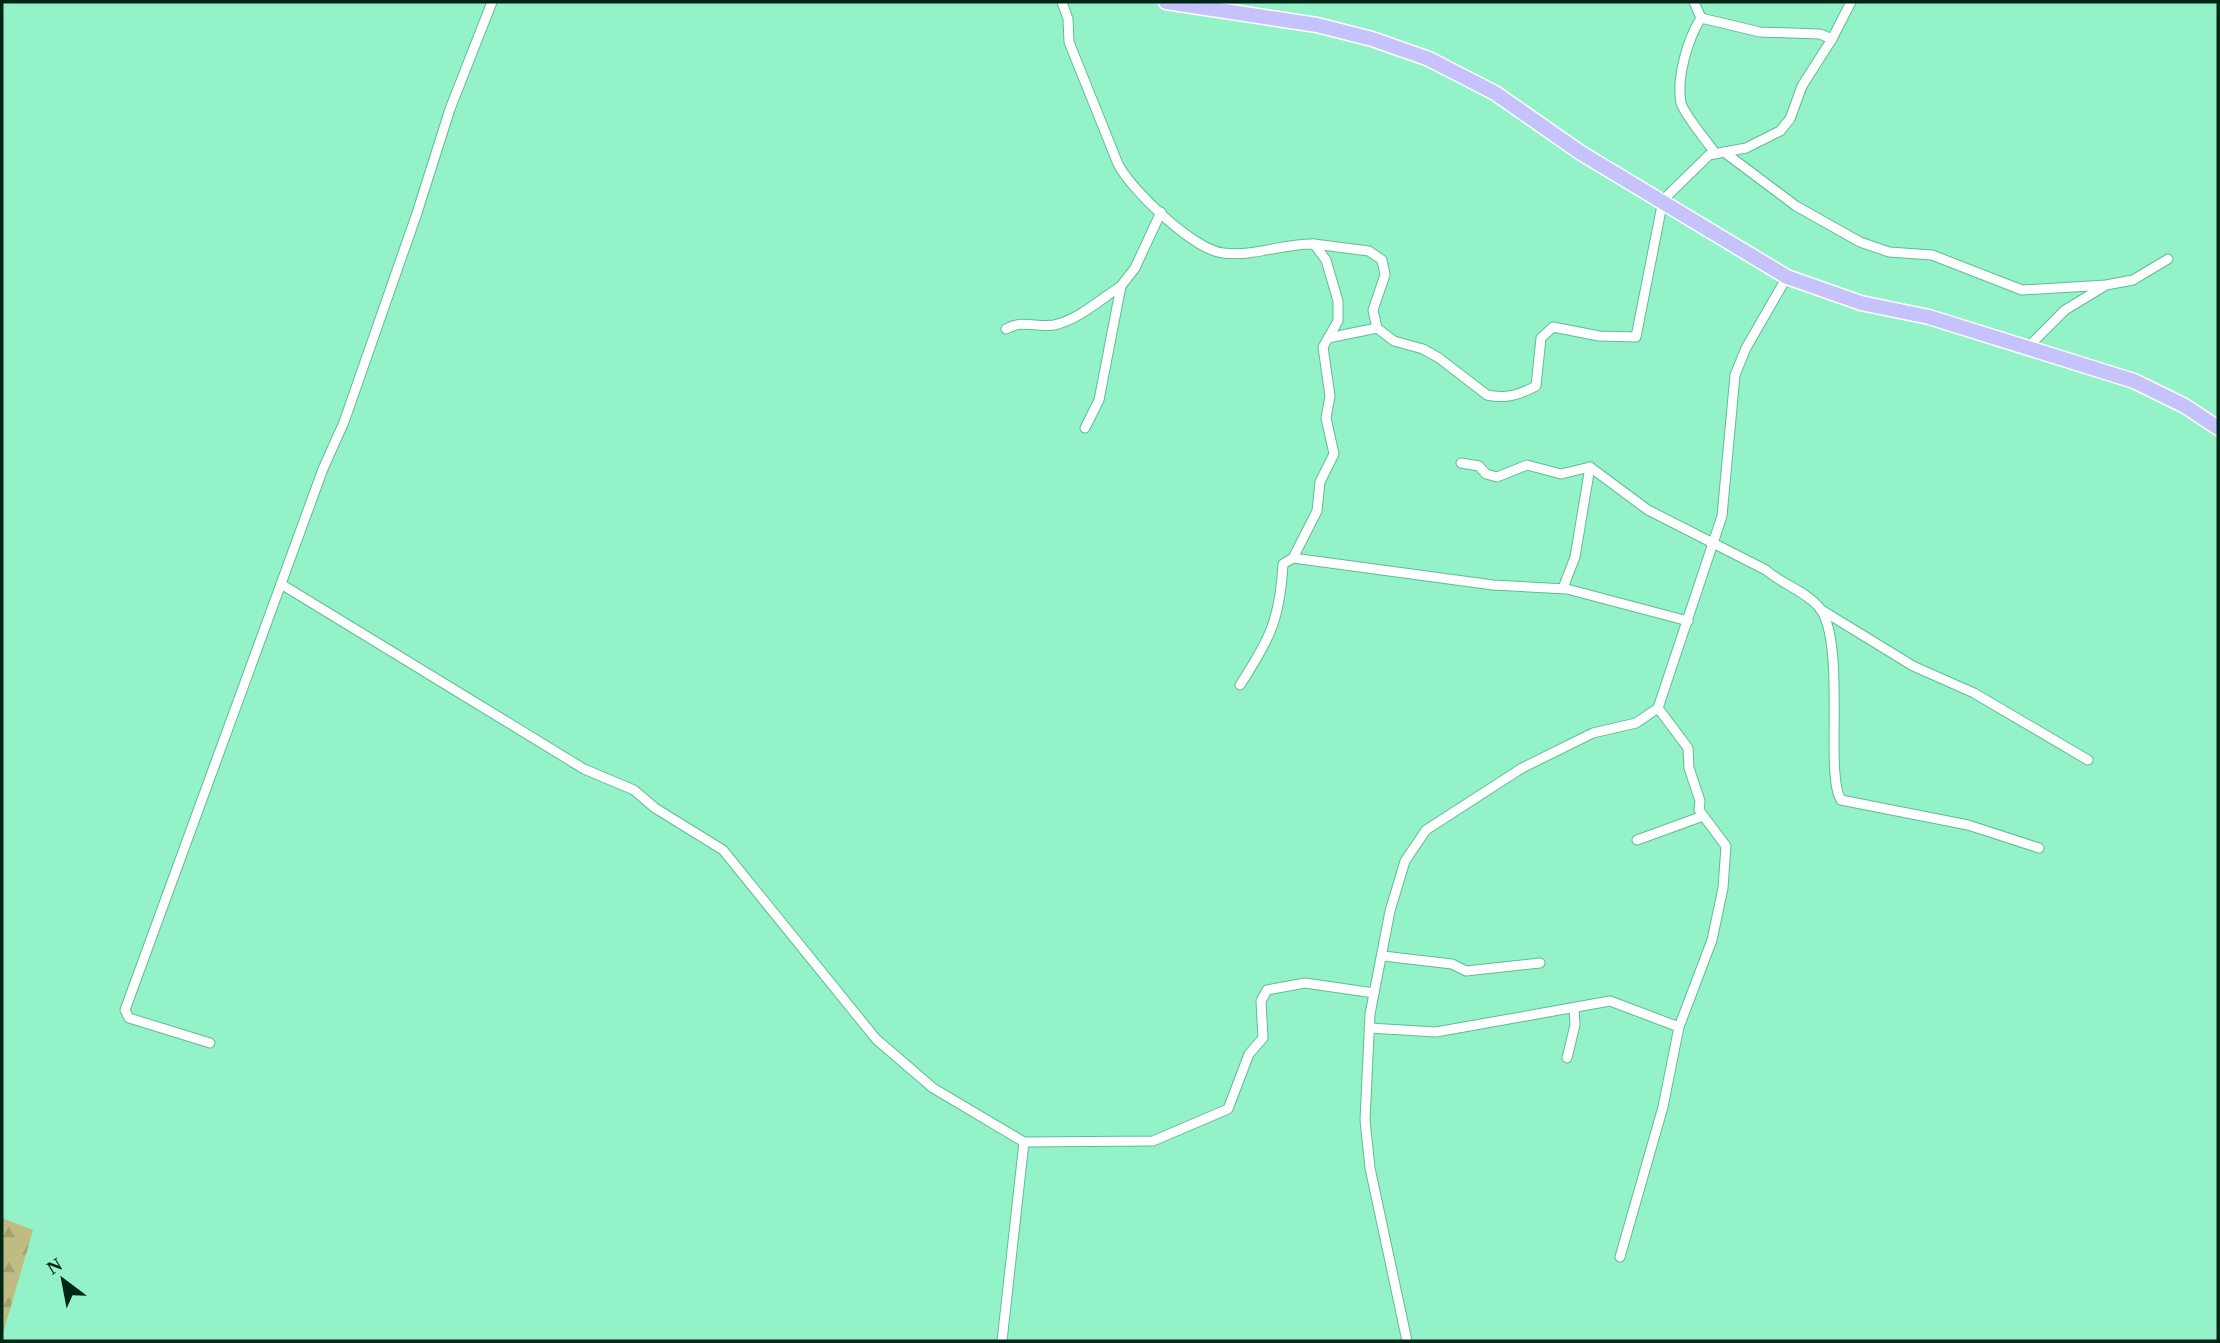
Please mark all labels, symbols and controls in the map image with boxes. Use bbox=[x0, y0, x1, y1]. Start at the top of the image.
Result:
north arrow bbox=[28, 1245, 98, 1315]
text: N bbox=[43, 1253, 66, 1279]

